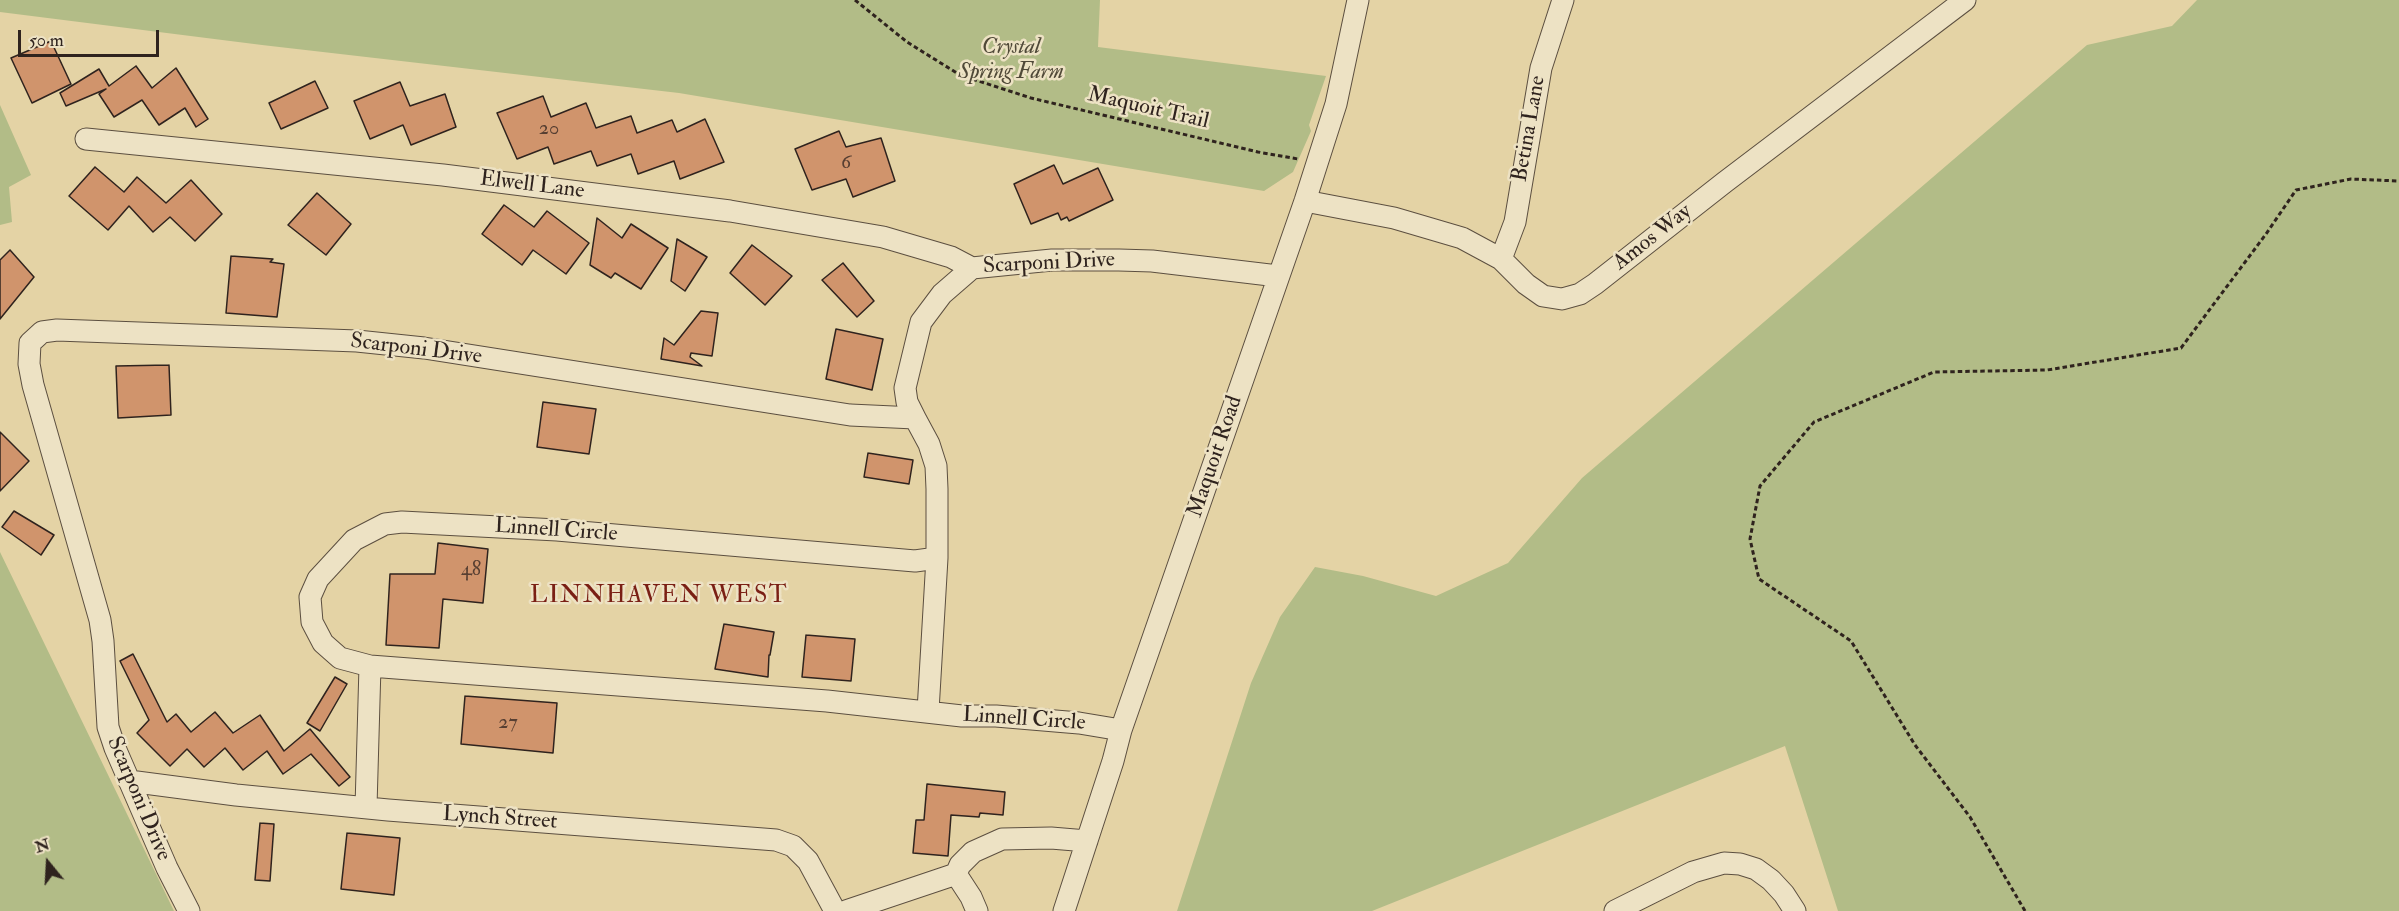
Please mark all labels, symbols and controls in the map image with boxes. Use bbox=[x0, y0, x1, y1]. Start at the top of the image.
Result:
scale bar bbox=[21, 18, 162, 56]
text: 50 m bbox=[29, 29, 64, 52]
park label: Crystal Spring Farm bbox=[958, 35, 1064, 86]
street label: Betina Lane bbox=[1508, 74, 1552, 184]
street label: Maquoit Trail bbox=[1085, 82, 1211, 136]
house number: 20 bbox=[539, 118, 559, 142]
house number: 6 bbox=[841, 152, 851, 176]
street label: Elwell Lane bbox=[478, 166, 586, 206]
street label: Amos Way bbox=[1608, 199, 1698, 277]
street label: Scarponi Drive bbox=[982, 247, 1116, 281]
street label: Scarponi Drive bbox=[349, 329, 483, 371]
street label: Maquoit Road bbox=[1183, 393, 1249, 521]
street label: Linnell Circle bbox=[494, 514, 618, 548]
house number: 48 bbox=[461, 559, 481, 583]
district label: LINNHAVEN WEST bbox=[530, 583, 788, 611]
street label: Linnell Circle bbox=[962, 703, 1086, 737]
house number: 27 bbox=[498, 712, 518, 736]
street label: Scarponi Drive bbox=[100, 733, 176, 865]
street label: Lynch Street bbox=[442, 802, 558, 836]
north arrow bbox=[18, 833, 78, 893]
text: N bbox=[33, 834, 52, 858]

